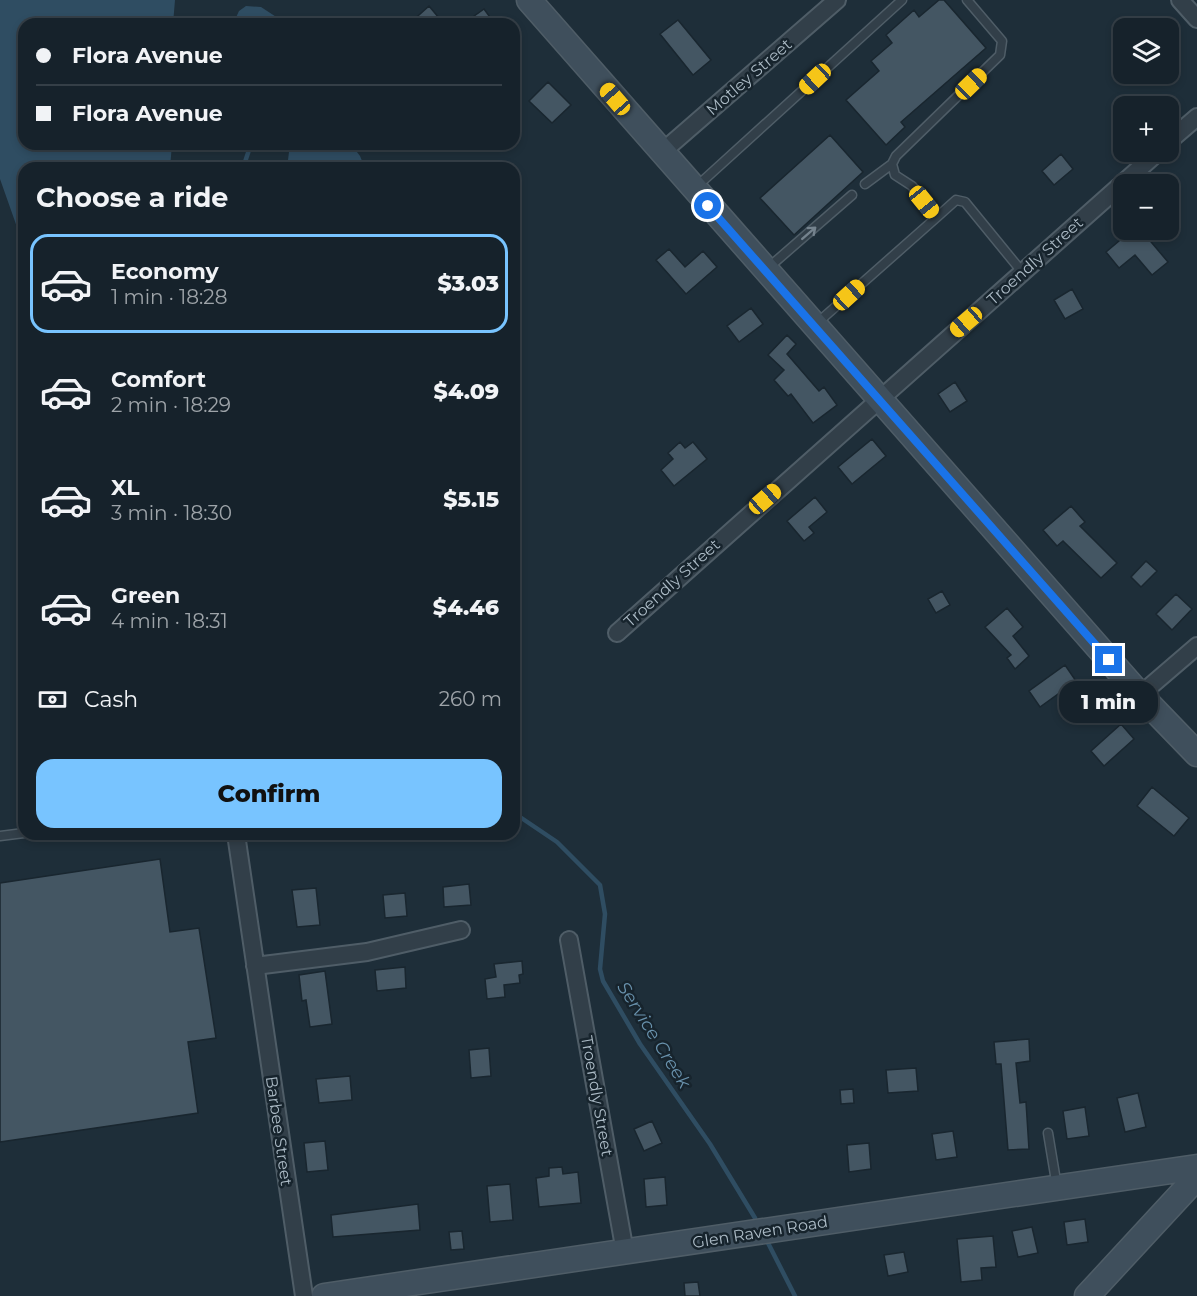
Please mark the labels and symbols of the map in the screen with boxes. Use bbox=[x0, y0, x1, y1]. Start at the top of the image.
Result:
street label: Motley Street bbox=[702, 34, 796, 119]
car bbox=[796, 60, 834, 98]
car bbox=[952, 65, 990, 103]
car bbox=[596, 80, 634, 118]
car bbox=[906, 182, 942, 222]
route start bbox=[694, 192, 721, 219]
street label: Troendly Street bbox=[983, 213, 1087, 309]
one-way arrow bbox=[801, 226, 816, 240]
car bbox=[830, 276, 868, 314]
car bbox=[947, 303, 985, 341]
car bbox=[746, 480, 784, 518]
street label: Troendly Street bbox=[620, 535, 724, 631]
route end bbox=[1095, 646, 1122, 673]
callout: 1 min bbox=[1060, 681, 1158, 723]
water label: Service Creek bbox=[612, 977, 696, 1094]
street label: Troendly Street bbox=[577, 1034, 617, 1158]
street label: Barbee Street bbox=[262, 1075, 296, 1188]
street label: Glen Raven Road bbox=[691, 1212, 829, 1252]

